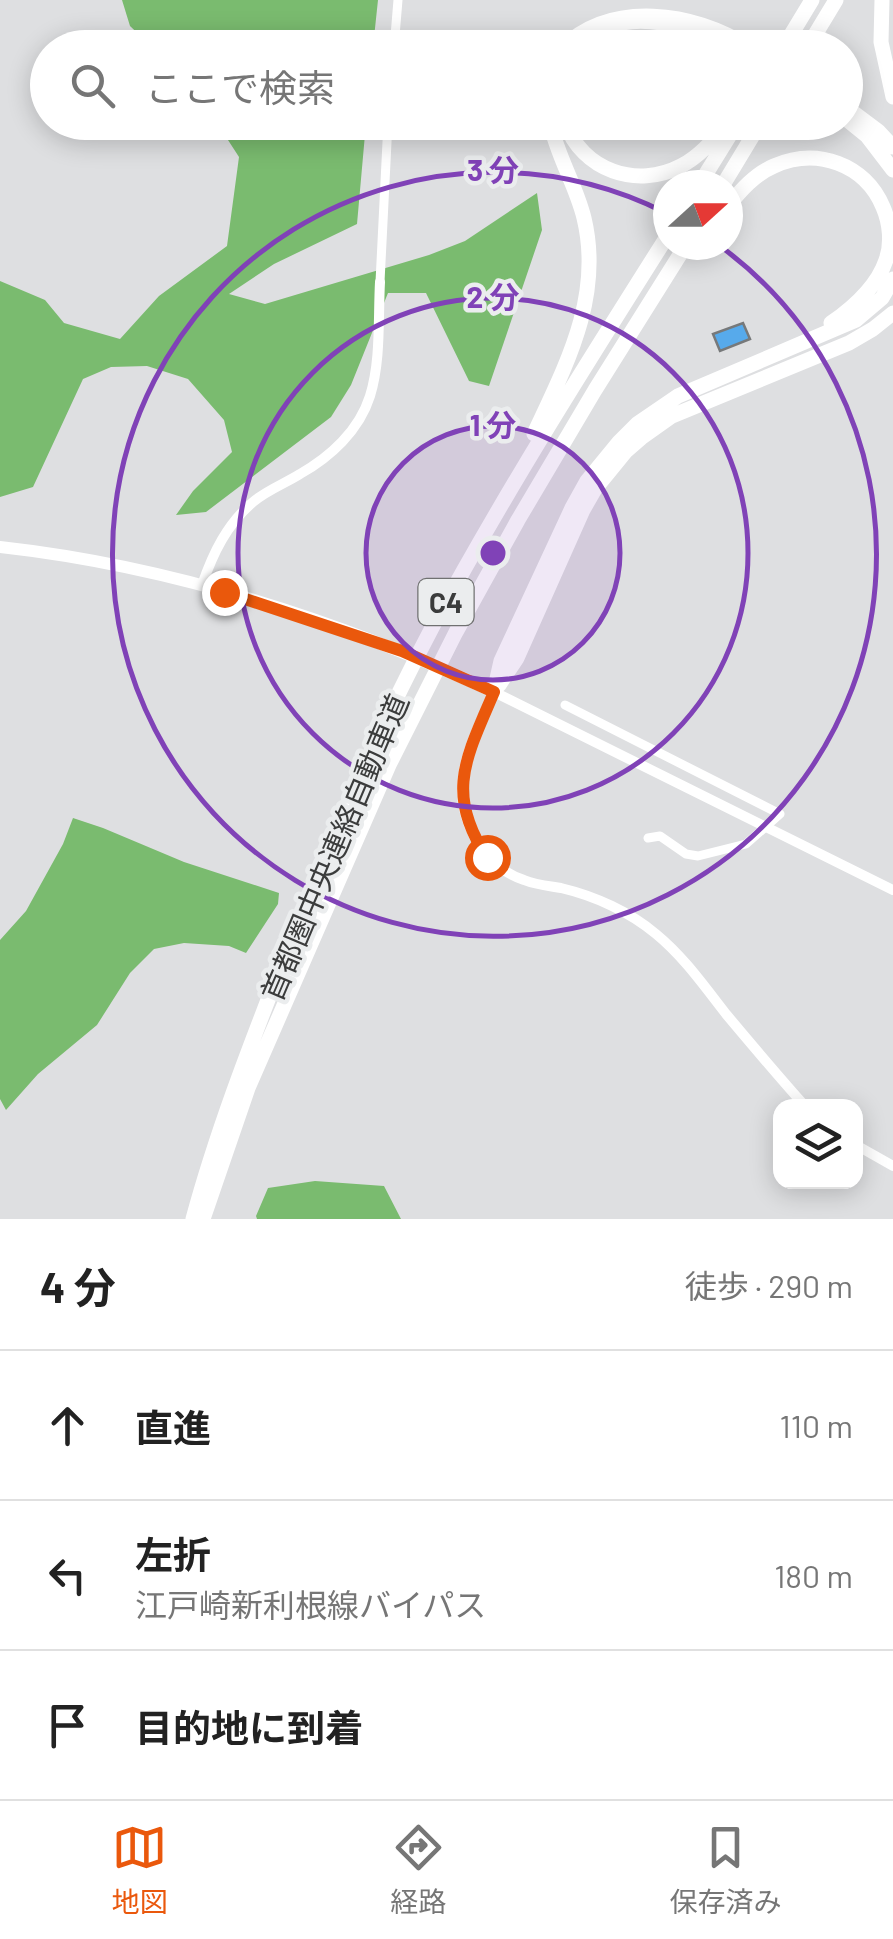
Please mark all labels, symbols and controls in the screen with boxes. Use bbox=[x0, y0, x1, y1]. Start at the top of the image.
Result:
search box bbox=[30, 30, 863, 140]
icon: search bbox=[65, 58, 120, 113]
text: ここで検索 bbox=[145, 64, 335, 110]
text: 3 分 bbox=[467, 151, 519, 187]
north arrow bbox=[653, 170, 743, 260]
text: 2 分 bbox=[467, 278, 519, 314]
text: 1 分 bbox=[470, 406, 516, 442]
centre of rings bbox=[475, 535, 511, 571]
route end bbox=[202, 570, 248, 616]
road number: C4 bbox=[418, 579, 474, 625]
street label: 首都圏中央連絡自動車道 bbox=[253, 688, 415, 1006]
route start bbox=[465, 835, 511, 881]
map controls bbox=[773, 1099, 863, 1189]
button: layers bbox=[773, 1099, 863, 1189]
text: 4 分 bbox=[40, 1261, 116, 1311]
text: 徒歩 · 290 m bbox=[685, 1266, 853, 1304]
icon: ahead bbox=[40, 1398, 95, 1453]
text: 直進 bbox=[135, 1404, 211, 1450]
text: 110 m bbox=[780, 1406, 853, 1444]
text: 左折 bbox=[135, 1531, 211, 1577]
icon: left bbox=[40, 1548, 95, 1603]
text: 180 m bbox=[774, 1556, 853, 1594]
text: 江戸崎新利根線バイパス bbox=[135, 1585, 486, 1623]
icon: arrive bbox=[40, 1698, 95, 1753]
text: 目的地に到着 bbox=[135, 1704, 363, 1750]
tab: 地図 bbox=[111, 1820, 168, 1920]
tab: 経路 bbox=[390, 1820, 447, 1920]
tab: 保存済み bbox=[669, 1820, 782, 1920]

